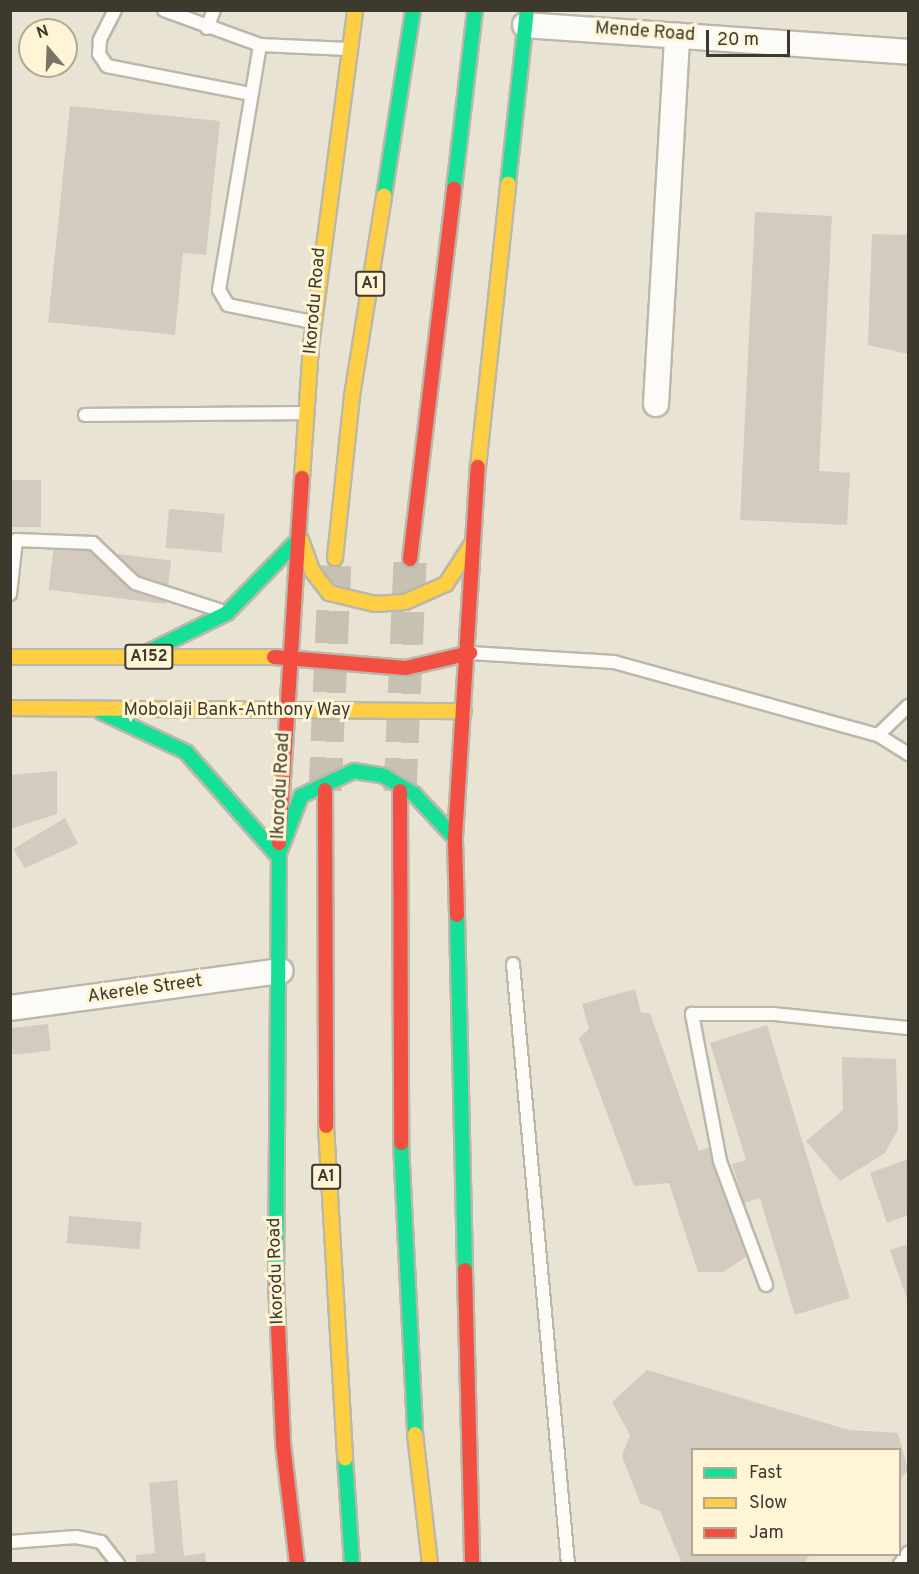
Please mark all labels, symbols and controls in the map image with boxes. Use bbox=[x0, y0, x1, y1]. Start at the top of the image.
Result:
north arrow bbox=[18, 18, 78, 78]
scale bar bbox=[709, 18, 793, 56]
street label: Mende Road bbox=[594, 19, 696, 47]
text: N bbox=[34, 22, 51, 44]
text: 20 m bbox=[717, 29, 759, 52]
street label: Ikorodu Road bbox=[301, 247, 331, 355]
road number: A1 bbox=[355, 271, 385, 297]
road number: A152 bbox=[124, 644, 174, 670]
street label: Mobolaji Bank-Anthony Way bbox=[123, 700, 351, 722]
street label: Ikorodu Road bbox=[268, 732, 296, 840]
street label: Akerele Street bbox=[86, 971, 204, 1009]
road number: A1 bbox=[311, 1164, 341, 1190]
street label: Ikorodu Road bbox=[264, 1217, 290, 1325]
legend bbox=[691, 1448, 901, 1556]
text: Fast bbox=[749, 1462, 782, 1485]
text: Slow bbox=[749, 1492, 787, 1515]
text: Jam bbox=[749, 1522, 784, 1545]

